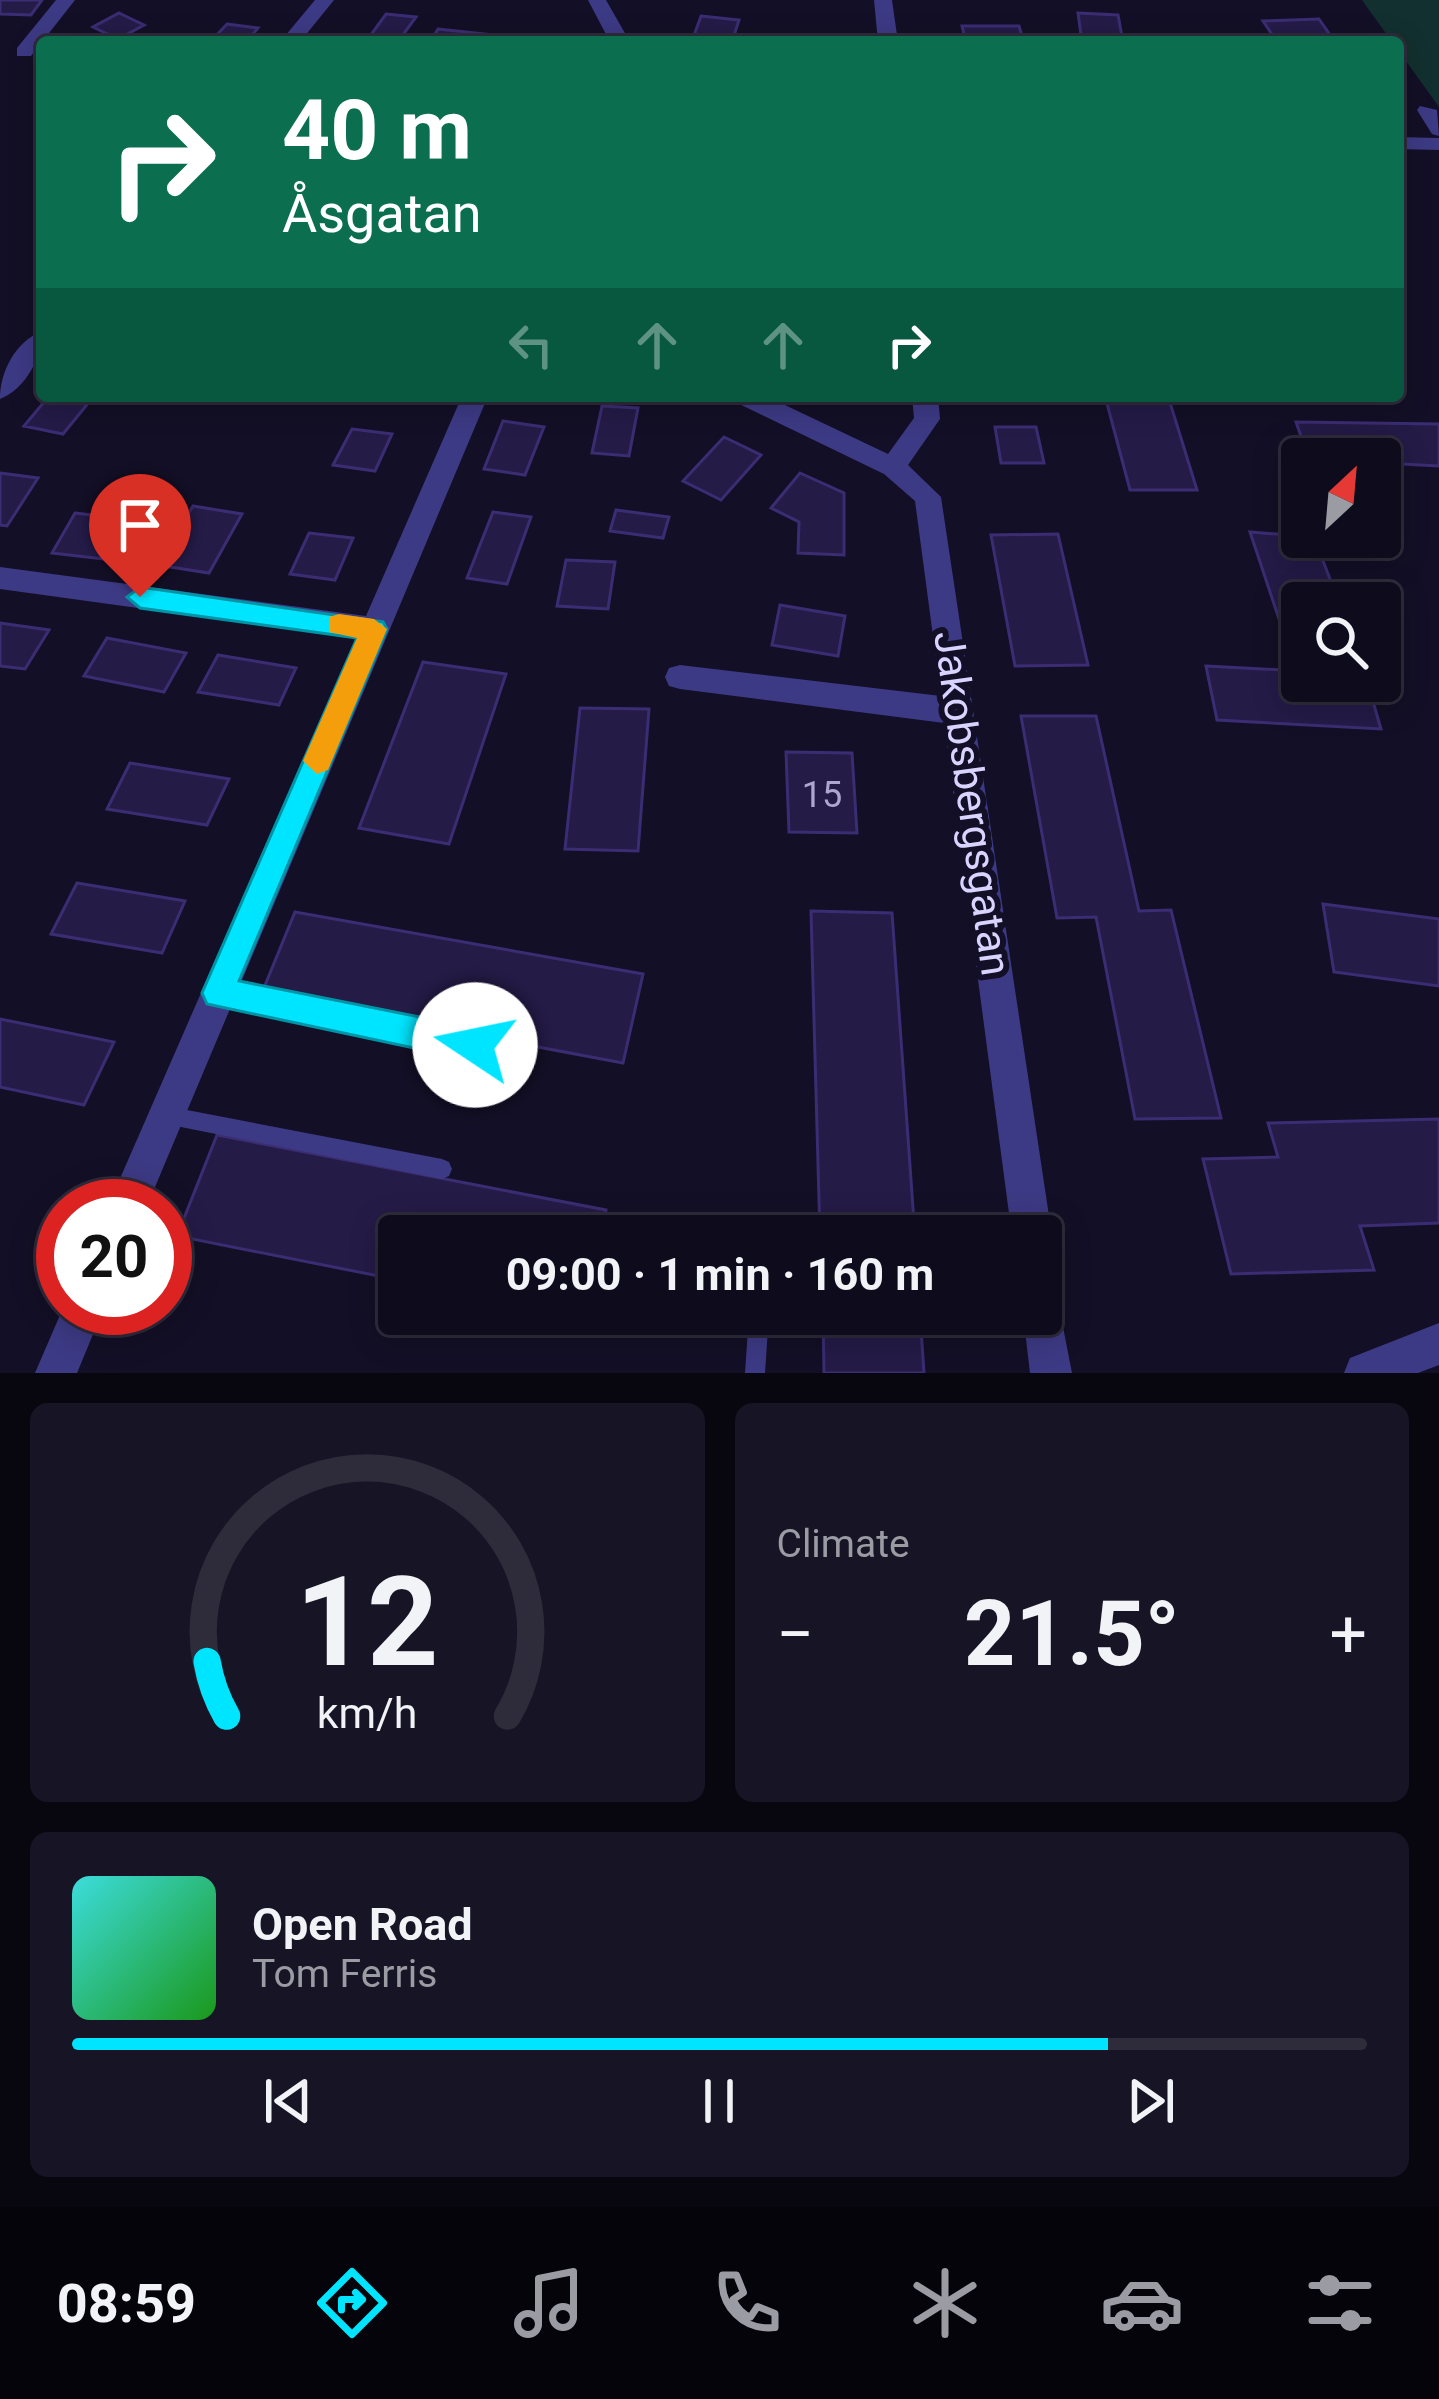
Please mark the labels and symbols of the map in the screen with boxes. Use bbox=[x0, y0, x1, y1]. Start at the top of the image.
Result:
north arrow bbox=[1281, 438, 1401, 558]
pin bbox=[89, 474, 191, 597]
street label: Jakobsbergsgatan bbox=[924, 628, 1021, 979]
house number: 15 bbox=[802, 774, 842, 816]
position arrow bbox=[412, 982, 538, 1108]
speed limit sign: 20 bbox=[36, 1179, 192, 1335]

